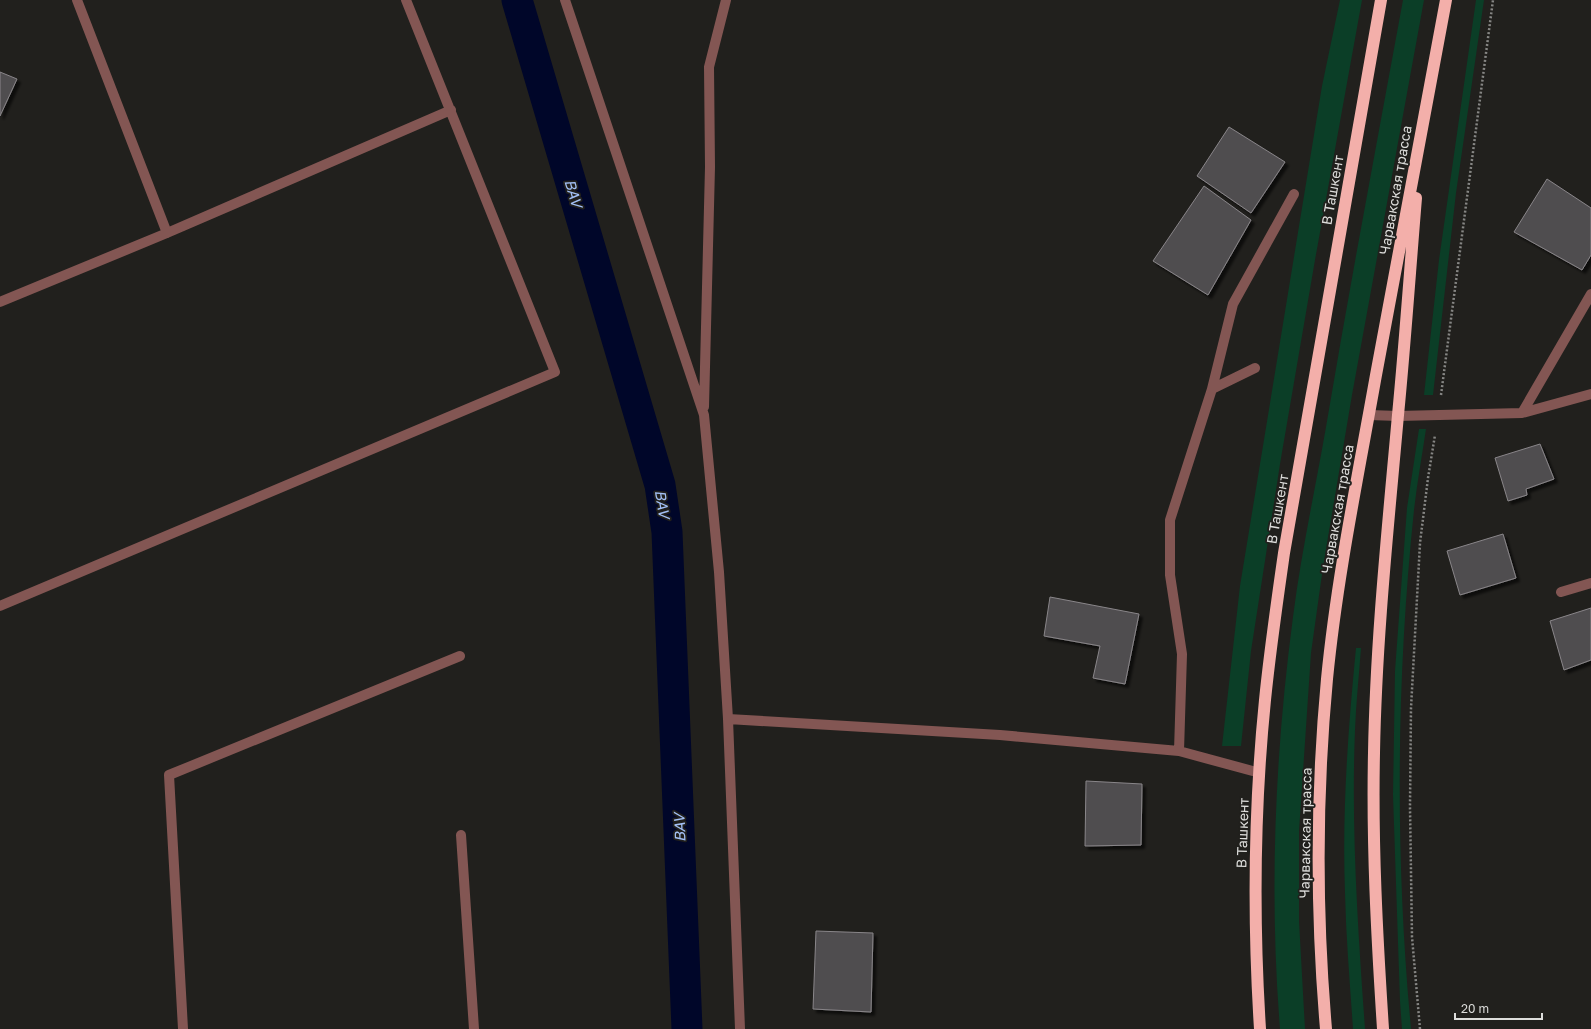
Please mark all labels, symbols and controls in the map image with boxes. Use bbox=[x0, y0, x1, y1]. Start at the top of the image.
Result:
street label: Чарвакская трасса bbox=[1375, 124, 1415, 256]
street label: В Ташкент bbox=[1317, 154, 1347, 226]
water label: BAV bbox=[561, 177, 587, 212]
street label: Чарвакская трасса bbox=[1317, 443, 1357, 575]
street label: В Ташкент bbox=[1262, 473, 1292, 545]
water label: BAV bbox=[652, 489, 675, 522]
street label: Чарвакская трасса bbox=[1295, 767, 1315, 899]
street label: В Ташкент bbox=[1232, 797, 1252, 869]
water label: BAV bbox=[669, 811, 688, 843]
scale bar bbox=[1455, 995, 1542, 1021]
text: 20 m bbox=[1461, 1001, 1489, 1016]

